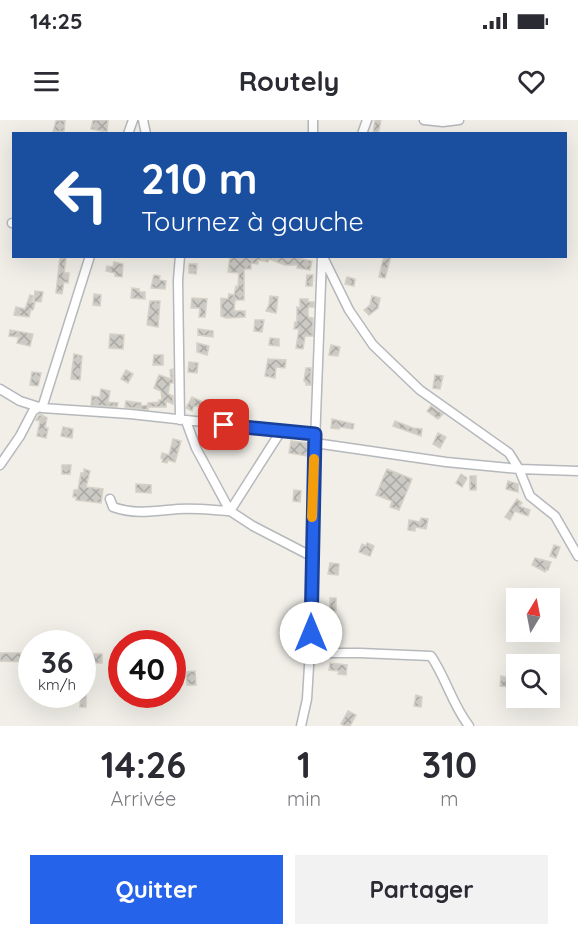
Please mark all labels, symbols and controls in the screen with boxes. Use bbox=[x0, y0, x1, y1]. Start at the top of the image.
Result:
text: 14:25 bbox=[30, 7, 83, 35]
text: Routely bbox=[239, 64, 339, 98]
icon: menu bbox=[30, 65, 63, 98]
icon: heart bbox=[515, 65, 548, 98]
text: 210 m bbox=[141, 152, 258, 205]
icon: left bbox=[42, 156, 120, 234]
text: Tournez à gauche bbox=[141, 204, 364, 238]
pin bbox=[198, 399, 249, 450]
icon: arrive bbox=[207, 408, 240, 441]
north arrow bbox=[506, 588, 560, 642]
map controls bbox=[506, 588, 560, 708]
position arrow bbox=[279, 601, 343, 665]
speed limit sign: 40 bbox=[108, 630, 186, 708]
text: 36 bbox=[41, 643, 73, 681]
button: search bbox=[506, 654, 560, 708]
text: km/h bbox=[38, 675, 76, 694]
text: 14:26 bbox=[101, 742, 186, 787]
text: 1 bbox=[297, 742, 311, 787]
text: 310 bbox=[422, 742, 477, 787]
text: Arrivée bbox=[111, 786, 176, 811]
text: min bbox=[287, 786, 321, 811]
text: m bbox=[440, 786, 459, 811]
button: Quitter bbox=[30, 855, 283, 924]
button: Partager bbox=[295, 855, 548, 924]

